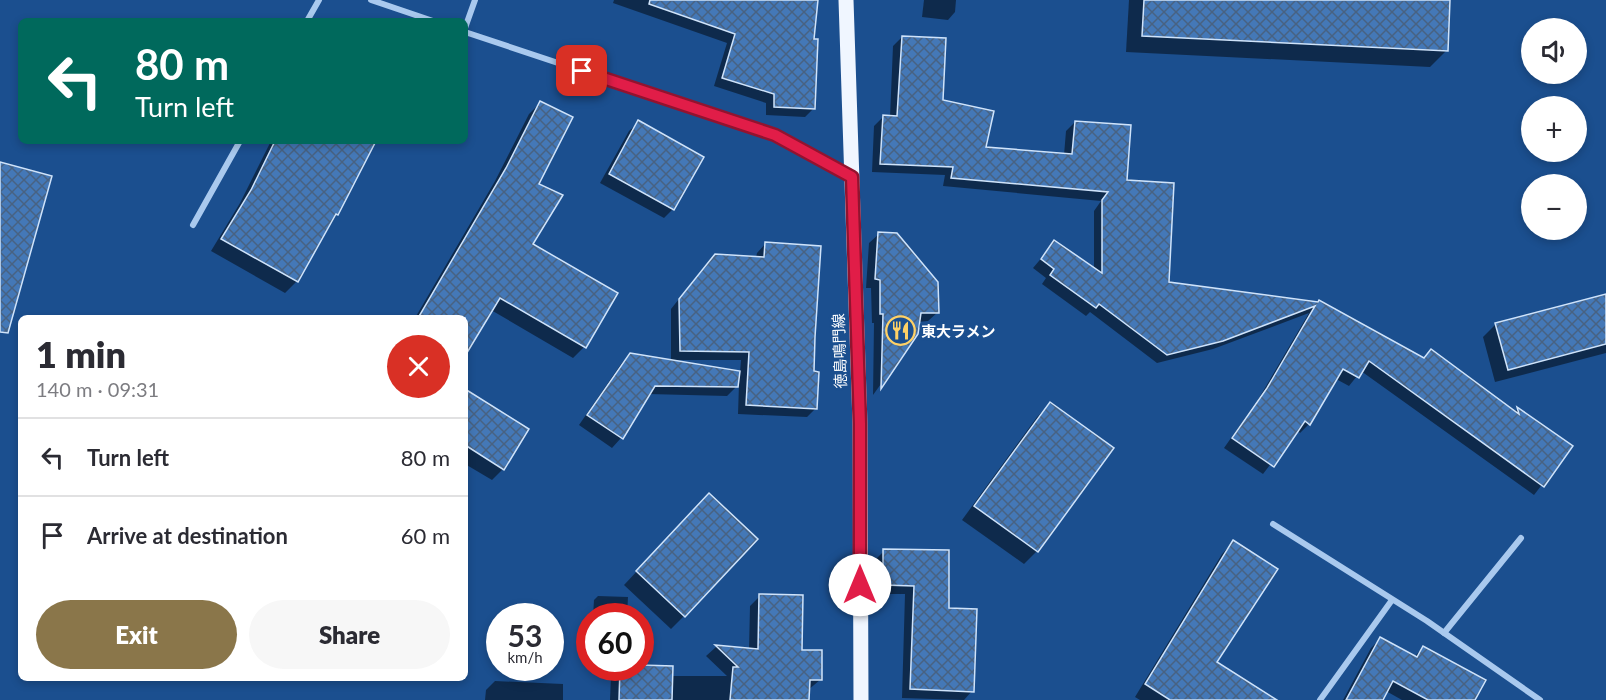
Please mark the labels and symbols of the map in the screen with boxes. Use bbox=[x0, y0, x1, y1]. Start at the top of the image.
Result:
pin bbox=[556, 45, 607, 96]
street label: 徳島鳴門線 bbox=[829, 313, 849, 389]
restaurant icon: 東大ラメン bbox=[884, 315, 916, 347]
place label: 東大ラメン bbox=[921, 322, 996, 340]
position arrow bbox=[828, 553, 892, 617]
speed limit sign: 60 bbox=[576, 603, 654, 681]

